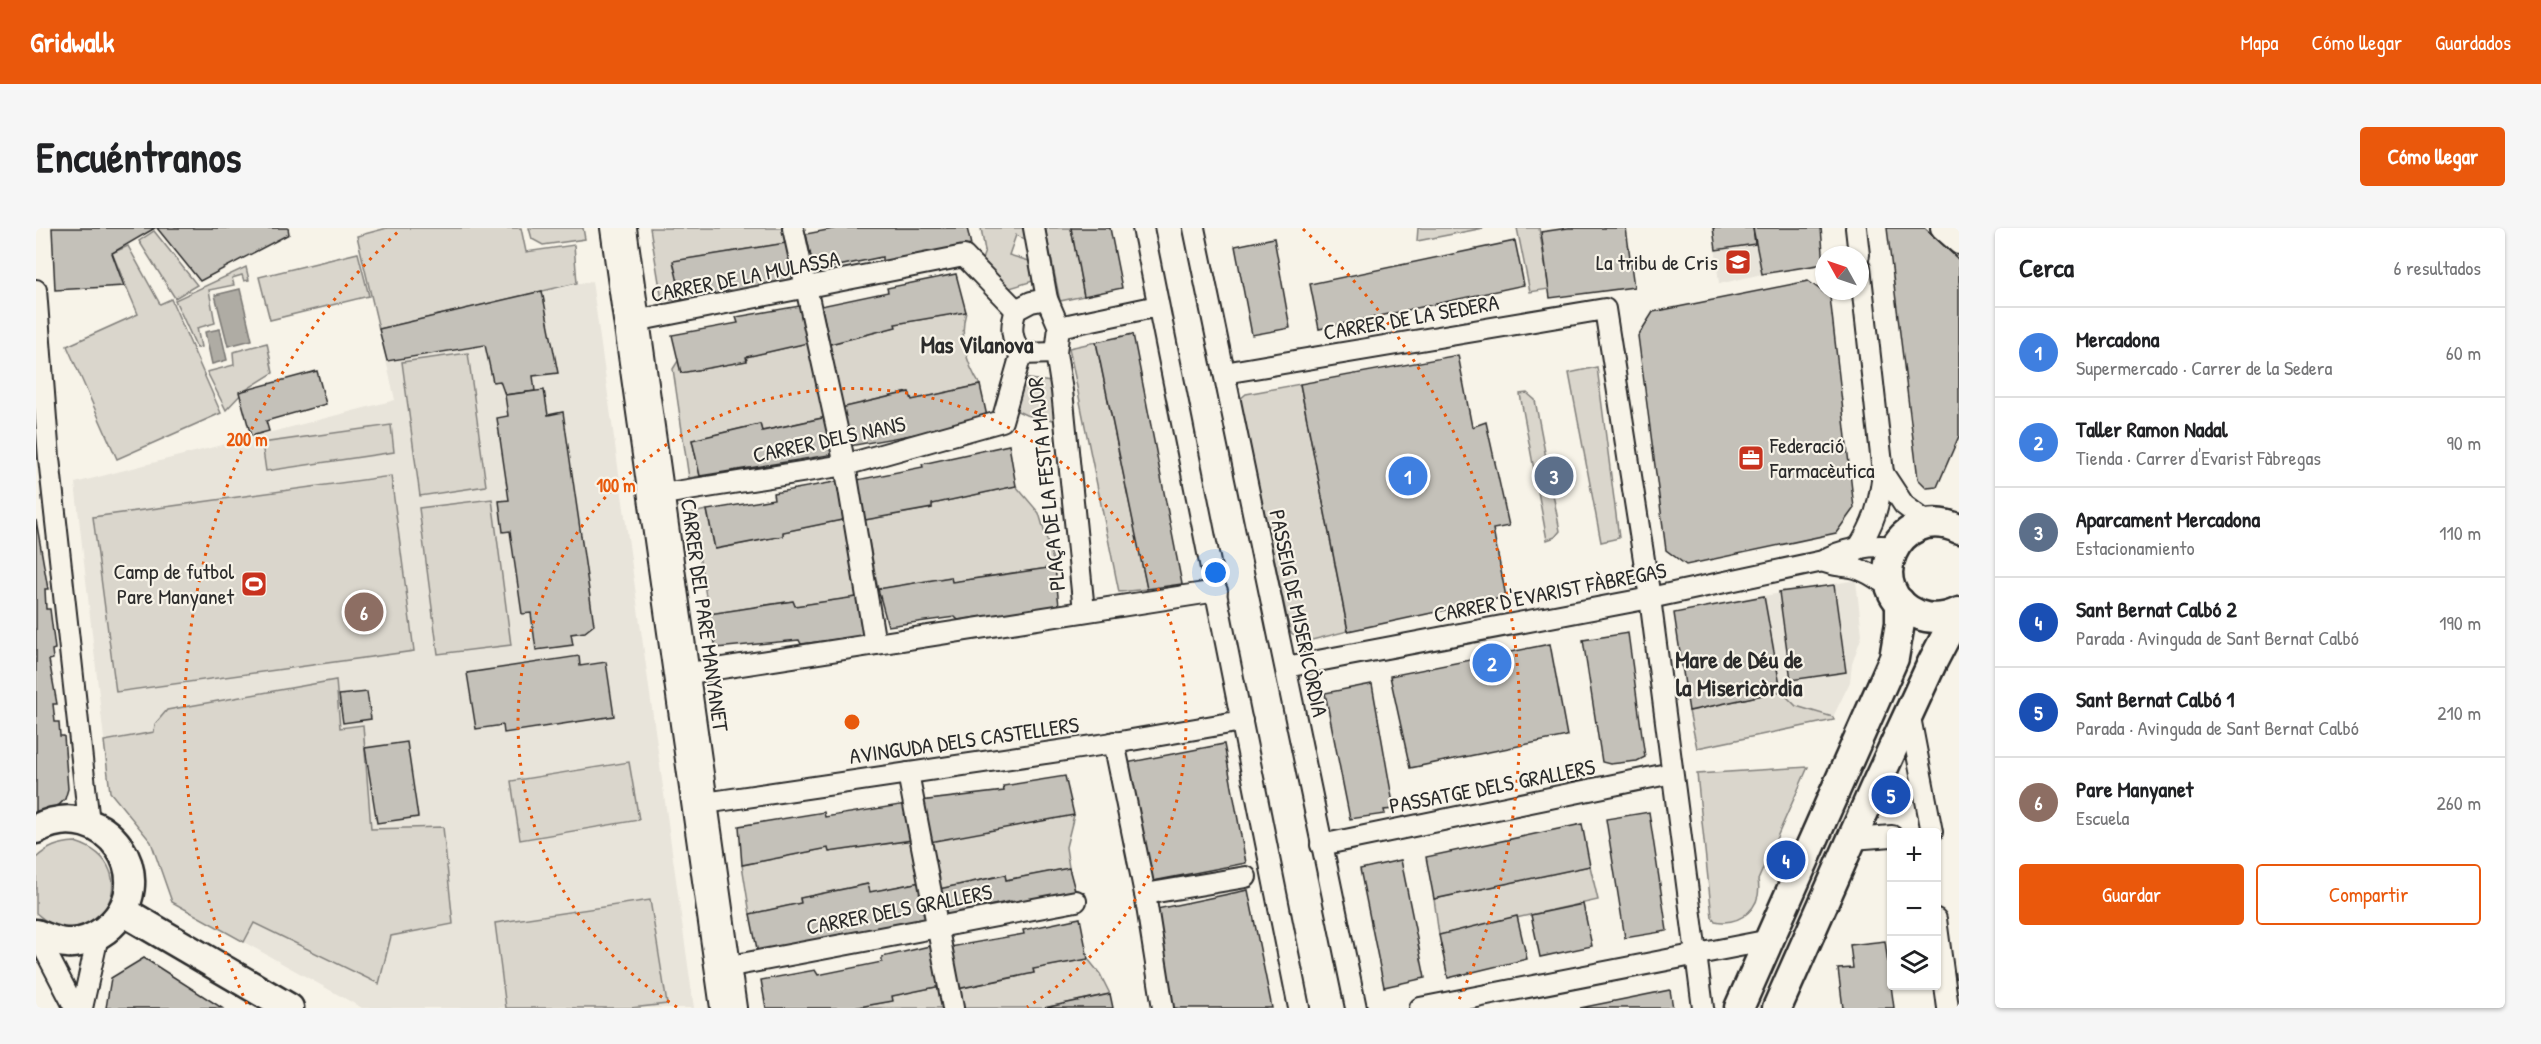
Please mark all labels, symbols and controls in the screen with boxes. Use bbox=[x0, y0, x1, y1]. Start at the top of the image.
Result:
text: Gridwalk bbox=[30, 23, 114, 61]
text: Mapa bbox=[2240, 28, 2278, 57]
text: Cómo llegar bbox=[2311, 28, 2402, 57]
text: Guardados bbox=[2435, 28, 2511, 57]
button: Cómo llegar bbox=[2360, 127, 2505, 186]
text: Encuéntranos bbox=[36, 128, 242, 185]
street label: CARRER DE LA MULASSA bbox=[648, 243, 842, 309]
north arrow bbox=[1815, 246, 1869, 300]
place label: La tribu de Cris bbox=[1596, 247, 1718, 277]
school or university icon: La tribu de Cris bbox=[1723, 247, 1753, 277]
text: Cerca bbox=[2019, 250, 2074, 285]
text: 6 resultados bbox=[2393, 254, 2481, 281]
street label: CARRER DE LA SEDERA bbox=[1321, 287, 1501, 347]
text: Mercadona bbox=[2076, 324, 2160, 354]
district label: Mas Vilanova bbox=[921, 328, 1034, 360]
text: 1 bbox=[2035, 339, 2042, 366]
text: 60 m bbox=[2446, 339, 2481, 366]
text: Supermercado · Carrer de la Sedera bbox=[2076, 354, 2332, 381]
street label: PLAÇA DE LA FESTA MAJOR bbox=[1020, 376, 1072, 592]
street label: CARRER DELS NANS bbox=[750, 408, 908, 470]
text: Taller Ramon Nadal bbox=[2076, 414, 2228, 444]
text: 200 m bbox=[227, 427, 267, 452]
text: 2 bbox=[2034, 429, 2043, 456]
text: 90 m bbox=[2447, 429, 2481, 456]
place label: Federació Farmacèutica bbox=[1769, 430, 1875, 485]
office icon: Federació Farmacèutica bbox=[1736, 443, 1766, 473]
text: Tienda · Carrer d'Evarist Fàbregas bbox=[2076, 444, 2321, 471]
pin: 1 bbox=[1388, 454, 1428, 498]
pin: 3 bbox=[1534, 454, 1574, 498]
text: 100 m bbox=[596, 473, 636, 498]
street label: CARRER DEL PARE MANYANET bbox=[674, 497, 736, 734]
text: Aparcament Mercadona bbox=[2076, 504, 2260, 534]
street label: PASSEIG DE MISERICÒRDIA bbox=[1262, 507, 1336, 720]
text: 3 bbox=[2034, 519, 2043, 546]
text: 110 m bbox=[2439, 519, 2481, 546]
text: Estacionamiento bbox=[2076, 534, 2194, 561]
street label: CARRER D'EVARIST FÀBREGAS bbox=[1431, 555, 1669, 629]
place label: Camp de futbol Pare Manyanet bbox=[113, 556, 234, 611]
your location bbox=[1201, 558, 1230, 587]
sports icon: Camp de futbol Pare Manyanet bbox=[239, 569, 269, 599]
pin: 6 bbox=[344, 590, 384, 634]
text: Sant Bernat Calbó 2 bbox=[2076, 594, 2237, 624]
text: 4 bbox=[2035, 609, 2042, 636]
text: 190 m bbox=[2439, 609, 2481, 636]
text: Parada · Avinguda de Sant Bernat Calbó bbox=[2076, 624, 2359, 651]
pin: 2 bbox=[1472, 640, 1512, 686]
district label: Mare de Déu de la Misericòrdia bbox=[1675, 643, 1803, 703]
text: Sant Bernat Calbó 1 bbox=[2076, 684, 2234, 714]
text: 5 bbox=[2034, 699, 2043, 726]
text: 210 m bbox=[2437, 699, 2481, 726]
street label: AVINGUDA DELS CASTELLERS bbox=[847, 709, 1081, 771]
centre of rings bbox=[842, 712, 862, 732]
text: Parada · Avinguda de Sant Bernat Calbó bbox=[2076, 714, 2359, 741]
street label: PASSATGE DELS GRALLERS bbox=[1387, 751, 1597, 821]
pin: 5 bbox=[1872, 772, 1910, 818]
text: Pare Manyanet bbox=[2076, 774, 2193, 804]
text: 6 bbox=[2035, 789, 2042, 816]
text: 260 m bbox=[2437, 789, 2481, 816]
text: Escuela bbox=[2076, 804, 2129, 831]
map controls bbox=[1887, 828, 1941, 990]
button: + bbox=[1887, 828, 1941, 882]
pin: 4 bbox=[1766, 838, 1806, 882]
button: Guardar bbox=[2019, 864, 2244, 925]
button: Compartir bbox=[2256, 864, 2481, 925]
street label: CARRER DELS GRALLERS bbox=[804, 876, 994, 942]
button: − bbox=[1887, 882, 1941, 936]
button: layers bbox=[1887, 936, 1941, 990]

